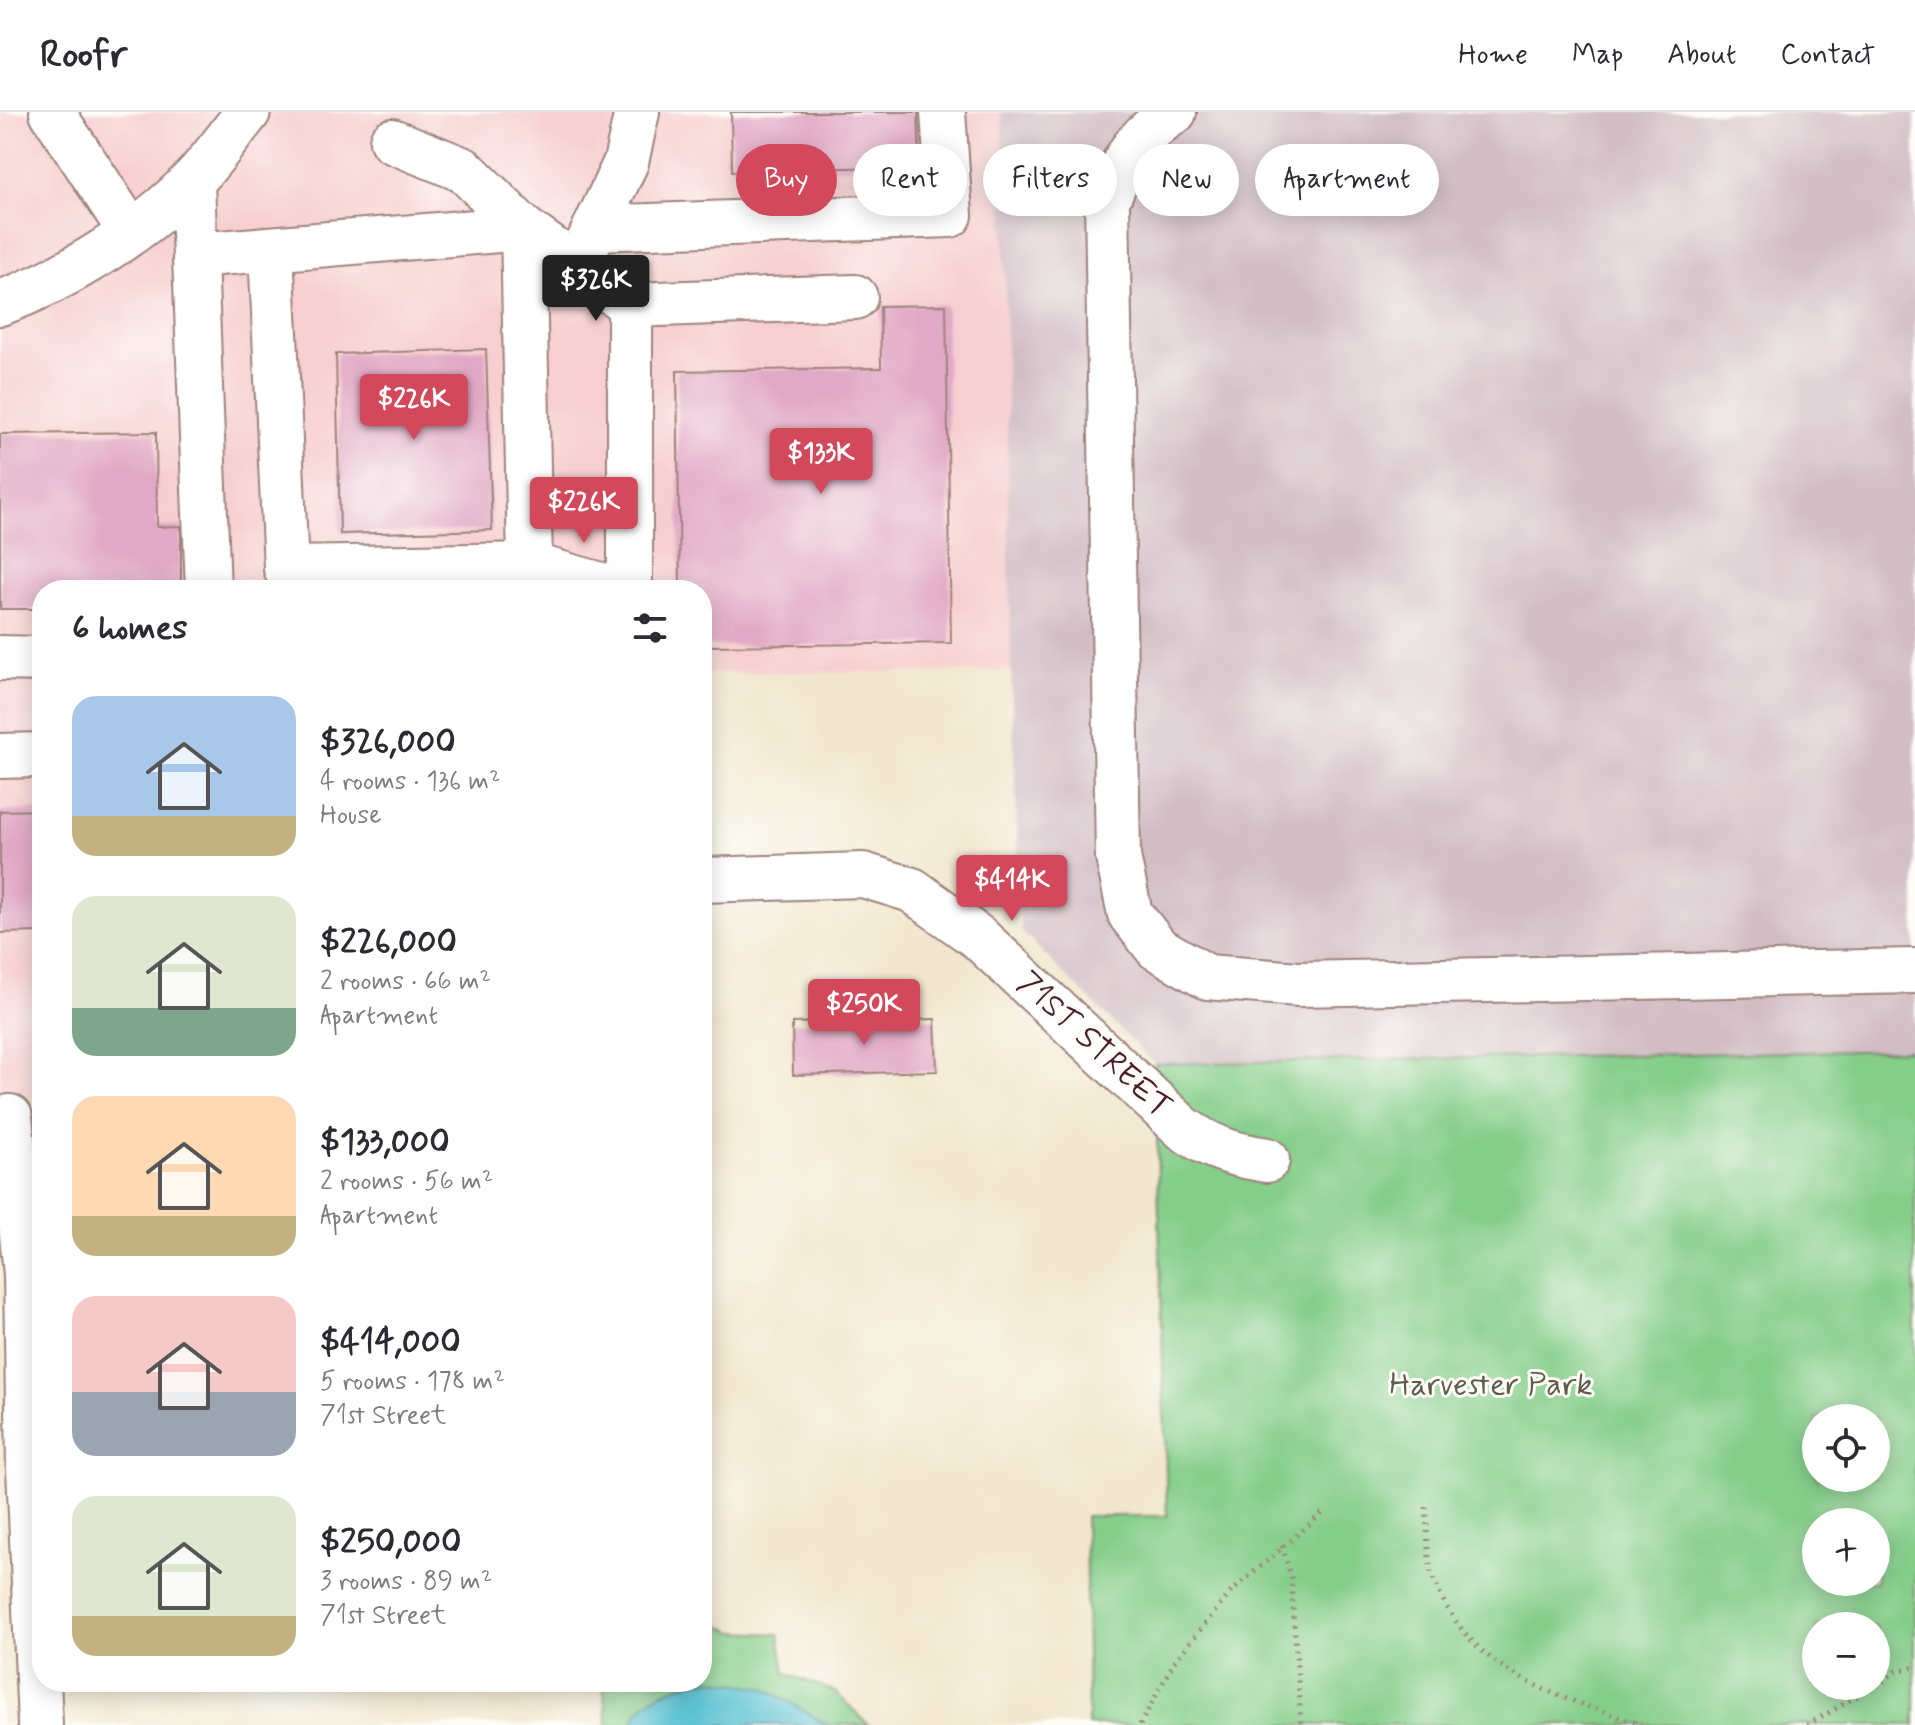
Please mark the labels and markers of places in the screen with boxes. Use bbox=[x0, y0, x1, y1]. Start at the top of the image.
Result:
pin: $326K bbox=[540, 255, 652, 323]
pin: $226K bbox=[358, 374, 470, 442]
pin: $133K bbox=[765, 428, 877, 496]
pin: $226K bbox=[528, 477, 640, 545]
pin: $414K bbox=[956, 855, 1068, 923]
pin: $250K bbox=[808, 979, 920, 1047]

